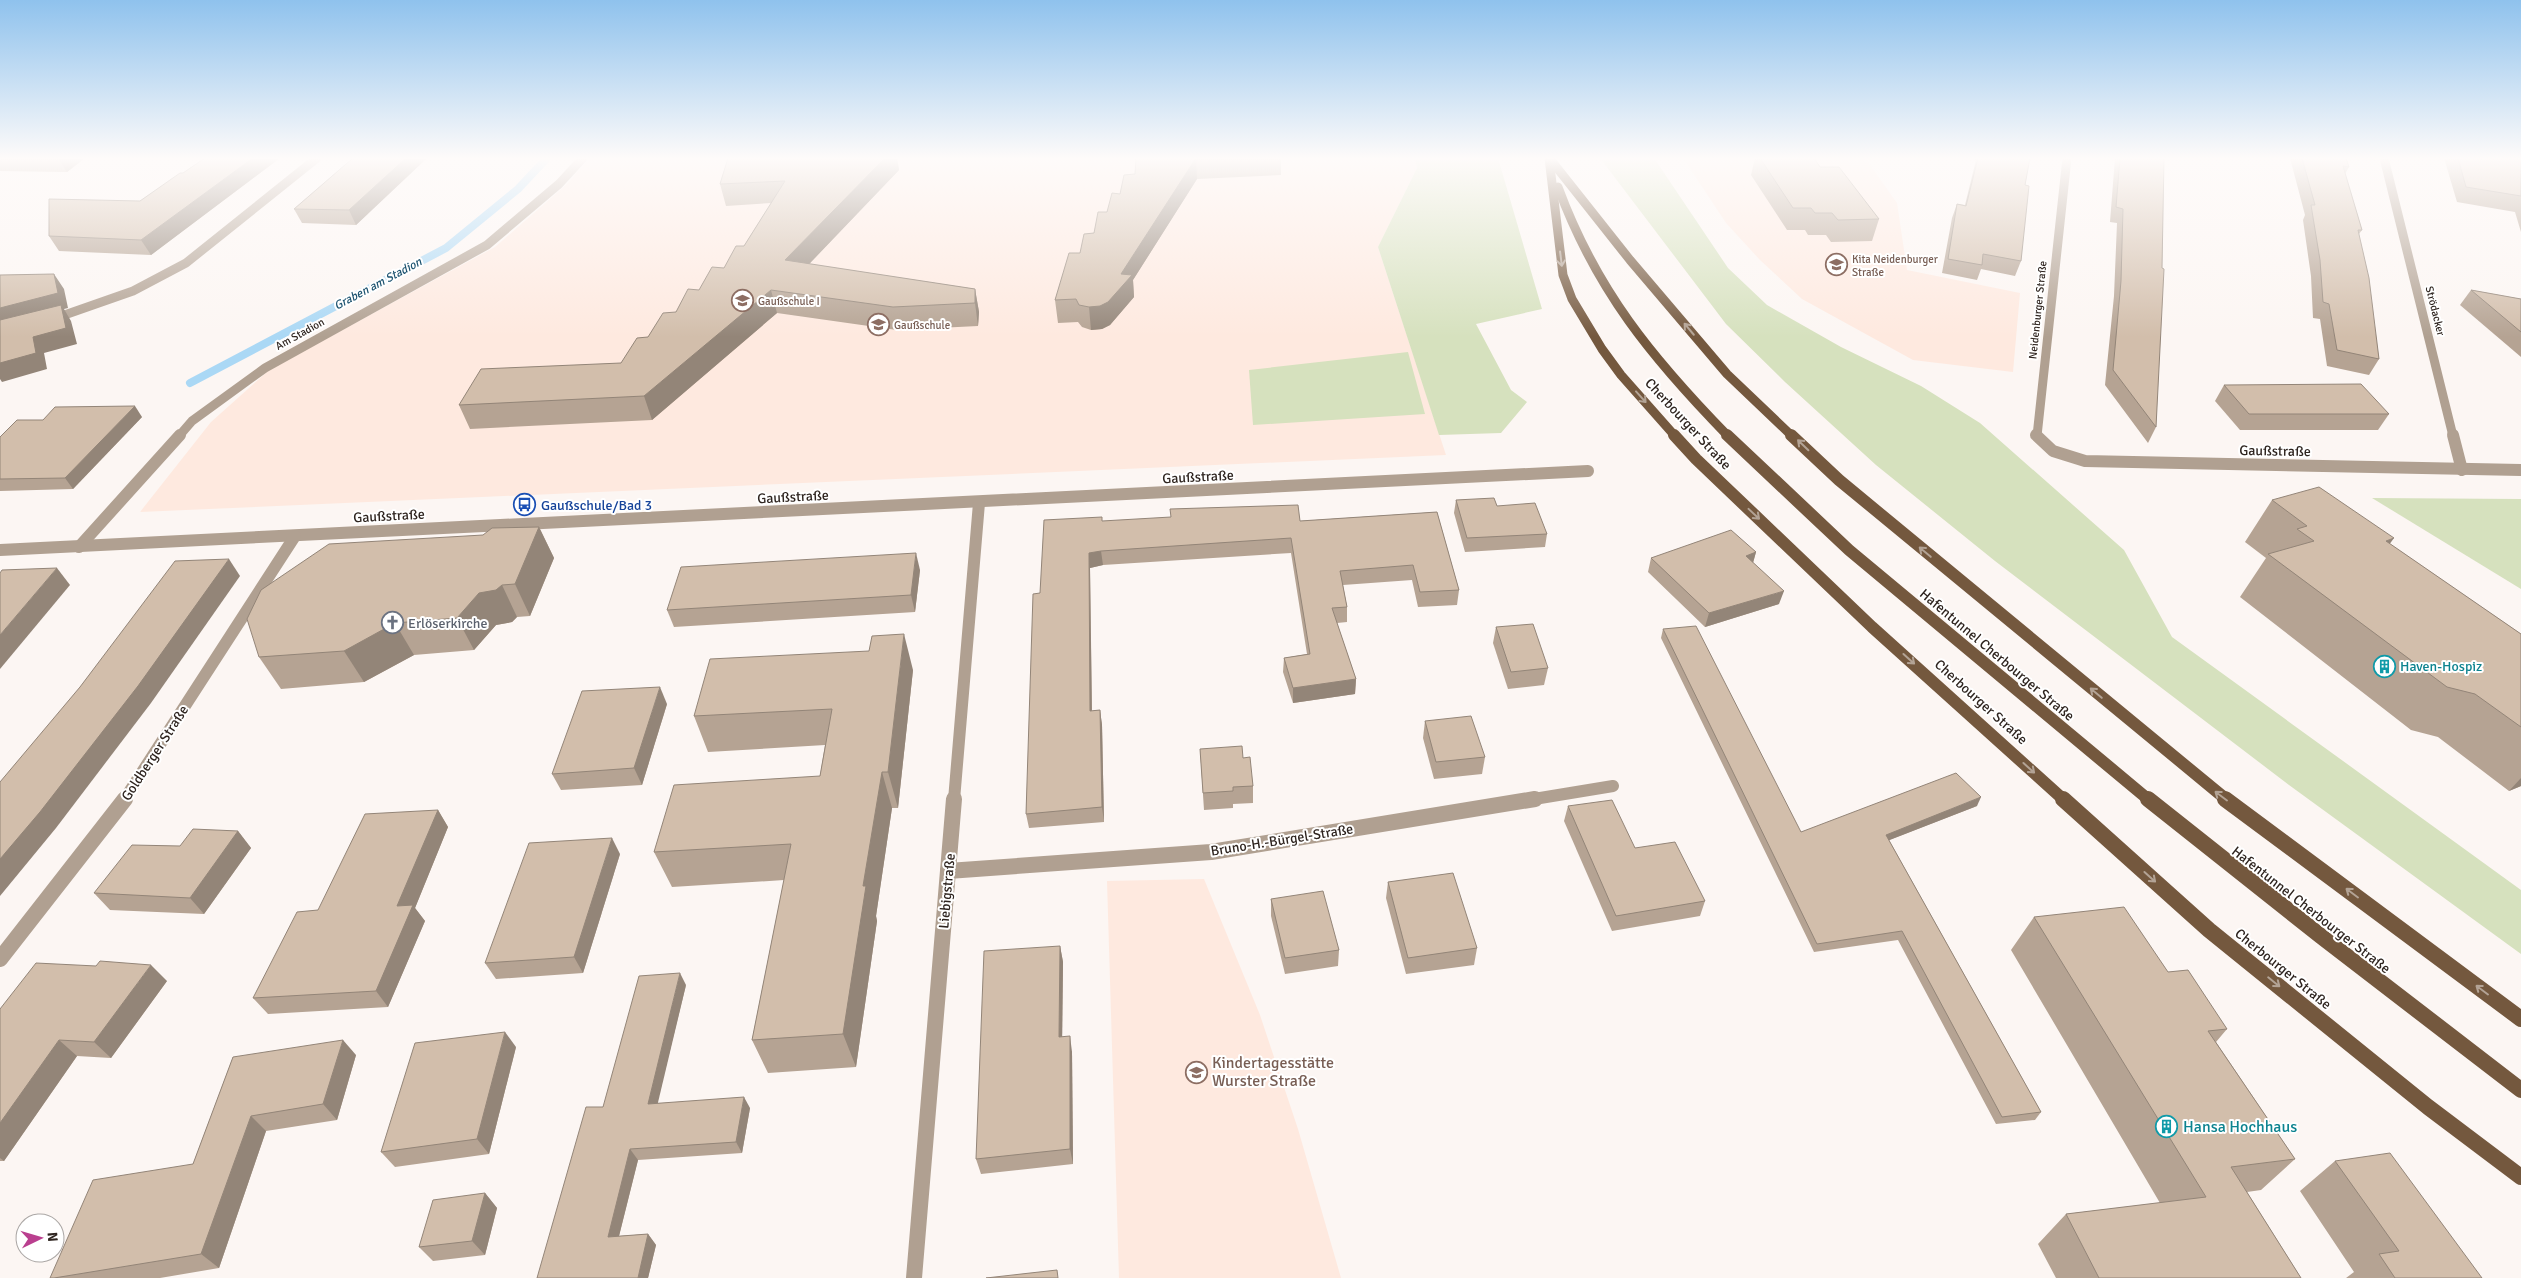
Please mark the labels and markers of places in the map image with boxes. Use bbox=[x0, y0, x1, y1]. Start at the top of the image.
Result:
school or university icon: Kita Neidenburger Straße bbox=[1824, 253, 1848, 277]
place label: Kita Neidenburger Straße bbox=[1852, 253, 1938, 279]
school or university icon: Gaußschule I bbox=[730, 289, 754, 313]
place label: Gaußschule I bbox=[758, 295, 820, 308]
school or university icon: Gaußschule bbox=[866, 313, 890, 337]
place label: Gaußschule bbox=[894, 319, 950, 332]
bus stop icon: Gaußschule/Bad 3 bbox=[513, 493, 537, 517]
place label: Gaußschule/Bad 3 bbox=[541, 497, 652, 514]
church icon: Erlöserkirche bbox=[380, 611, 404, 635]
place label: Erlöserkirche bbox=[408, 615, 487, 632]
building icon: Haven-Hospiz bbox=[2372, 654, 2396, 678]
place label: Haven-Hospiz bbox=[2400, 658, 2482, 675]
place label: Kindertagesstätte Wurster Straße bbox=[1212, 1053, 1334, 1091]
school or university icon: Kindertagesstätte Wurster Straße bbox=[1184, 1060, 1208, 1084]
building icon: Hansa Hochhaus bbox=[2155, 1115, 2179, 1139]
place label: Hansa Hochhaus bbox=[2183, 1117, 2297, 1137]

